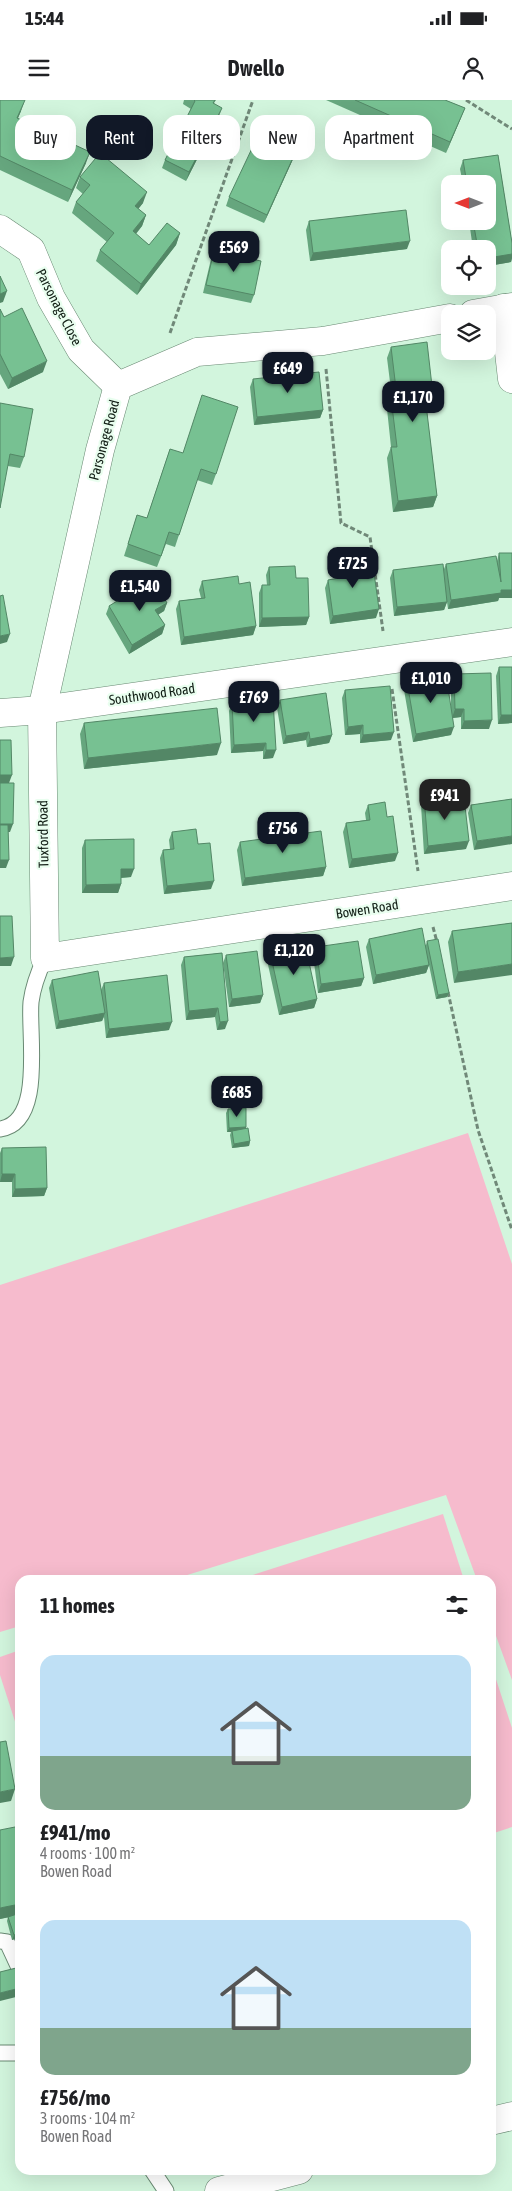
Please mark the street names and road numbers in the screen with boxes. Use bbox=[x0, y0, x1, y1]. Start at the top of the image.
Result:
street label: Parsonage Close bbox=[33, 266, 85, 348]
street label: Parsonage Road bbox=[86, 398, 122, 482]
street label: Southwood Road bbox=[108, 680, 196, 708]
street label: Tuxford Road bbox=[34, 800, 52, 868]
street label: Bowen Road bbox=[335, 896, 399, 922]

